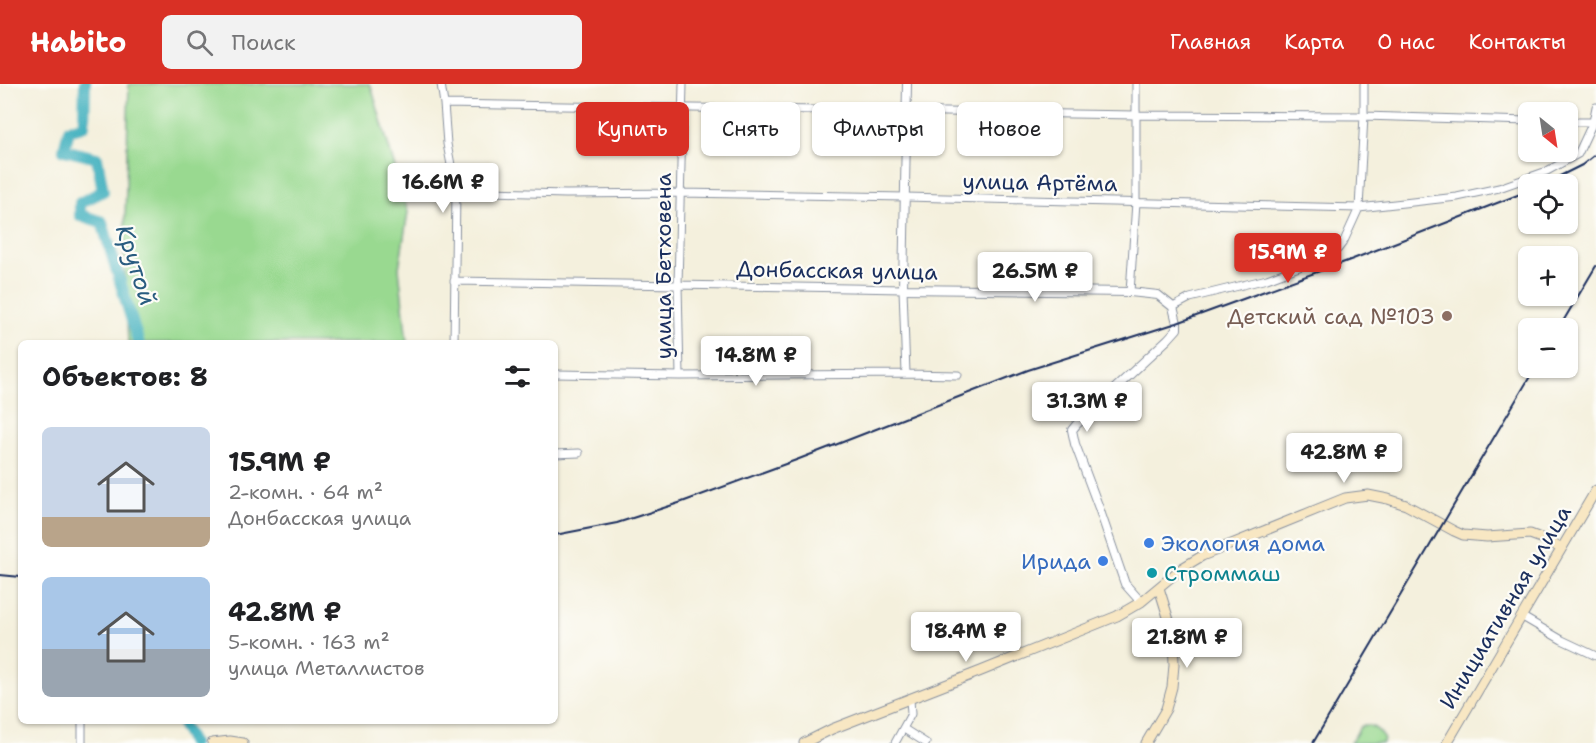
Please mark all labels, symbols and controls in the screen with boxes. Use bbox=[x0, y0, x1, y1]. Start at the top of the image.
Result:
search box bbox=[162, 15, 582, 69]
text: Habito bbox=[30, 23, 126, 61]
icon: search bbox=[183, 26, 216, 59]
text: Поиск bbox=[231, 28, 296, 57]
text: Главная bbox=[1170, 28, 1251, 56]
text: Карта bbox=[1284, 28, 1344, 56]
text: О нас bbox=[1377, 28, 1435, 56]
text: Контакты bbox=[1468, 28, 1566, 56]
chip: Купить bbox=[576, 102, 689, 156]
chip: Снять bbox=[701, 102, 800, 156]
chip: Фильтры bbox=[812, 102, 945, 156]
chip: Новое bbox=[957, 102, 1063, 156]
north arrow bbox=[1518, 102, 1578, 162]
map controls bbox=[1518, 102, 1578, 378]
pin: 16.6M ₽ bbox=[388, 163, 498, 214]
street label: улица Артёма bbox=[962, 167, 1118, 198]
text: 16.6M ₽ bbox=[402, 169, 484, 195]
street label: улица Бетховена bbox=[649, 172, 678, 359]
button: locate bbox=[1518, 174, 1578, 234]
water label: Крутой bbox=[108, 221, 164, 309]
pin: 15.9M ₽ bbox=[1233, 233, 1343, 284]
text: 15.9M ₽ bbox=[1248, 239, 1328, 265]
button: + bbox=[1518, 246, 1578, 306]
pin: 26.5M ₽ bbox=[980, 252, 1090, 303]
street label: Донбасская улица bbox=[736, 254, 938, 287]
text: 26.5M ₽ bbox=[992, 258, 1078, 284]
place label: Детский сад №103 bbox=[1227, 302, 1435, 331]
marker: Детский сад №103 bbox=[1440, 309, 1454, 323]
button: − bbox=[1518, 318, 1578, 378]
pin: 14.8M ₽ bbox=[701, 336, 811, 387]
text: 14.8M ₽ bbox=[715, 342, 797, 368]
text: Объектов: 8 bbox=[42, 359, 208, 394]
icon: filters bbox=[501, 360, 534, 393]
pin: 31.3M ₽ bbox=[1032, 382, 1142, 433]
text: 31.3M ₽ bbox=[1046, 388, 1128, 414]
pin: 42.8M ₽ bbox=[1289, 433, 1399, 484]
text: 42.8M ₽ bbox=[1300, 439, 1388, 465]
text: 15.9M ₽ bbox=[228, 444, 331, 479]
icon: home bbox=[90, 451, 162, 523]
text: 2-комн. · 64 m² bbox=[228, 479, 383, 505]
street label: Инициативная улица bbox=[1433, 500, 1578, 714]
text: Донбасская улица bbox=[228, 505, 411, 531]
place label: Экология дома bbox=[1161, 529, 1325, 558]
marker: Экология дома bbox=[1142, 536, 1156, 550]
place label: Ирида bbox=[1021, 547, 1091, 576]
marker: Ирида bbox=[1096, 554, 1110, 568]
place label: Строммаш bbox=[1164, 559, 1281, 588]
marker: Строммаш bbox=[1145, 566, 1159, 580]
text: 42.8M ₽ bbox=[228, 594, 342, 629]
icon: home bbox=[90, 601, 162, 673]
pin: 18.4M ₽ bbox=[911, 612, 1021, 663]
text: 18.4M ₽ bbox=[925, 618, 1007, 644]
pin: 21.8M ₽ bbox=[1132, 618, 1242, 669]
text: 21.8M ₽ bbox=[1146, 624, 1228, 650]
text: 5-комн. · 163 m² bbox=[228, 629, 390, 655]
text: улица Металлистов bbox=[228, 655, 425, 681]

